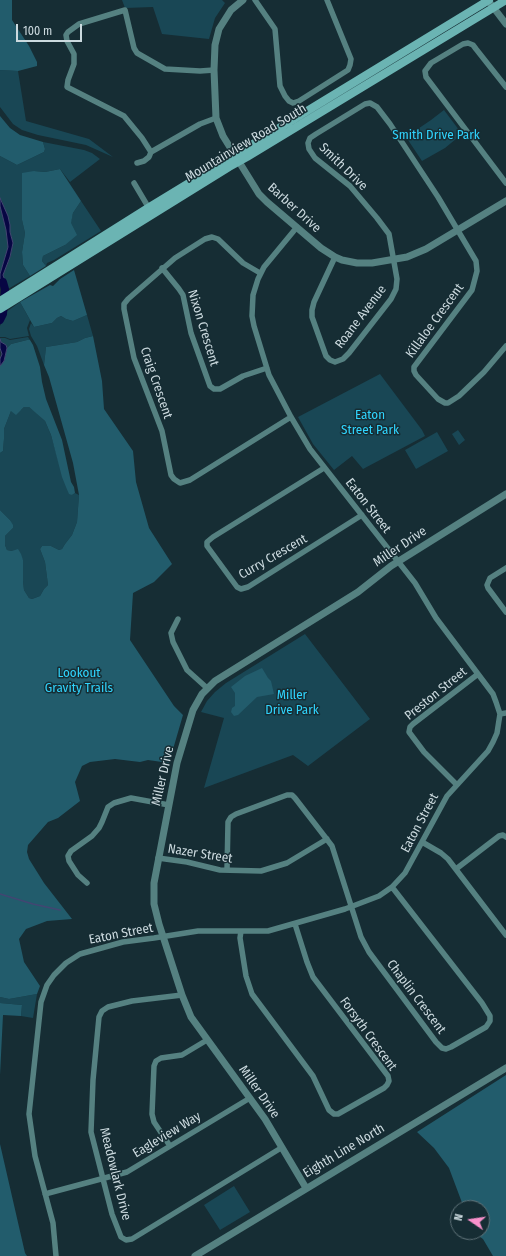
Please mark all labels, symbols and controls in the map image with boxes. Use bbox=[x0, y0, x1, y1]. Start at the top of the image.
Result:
scale bar bbox=[18, 16, 84, 42]
text: 100 m bbox=[23, 24, 52, 38]
street label: Mountainview Road South bbox=[183, 101, 309, 185]
park label: Smith Drive Park bbox=[392, 127, 480, 143]
street label: Smith Drive bbox=[315, 140, 371, 194]
street label: Barber Drive bbox=[264, 180, 324, 236]
street label: Killaloe Crescent bbox=[403, 281, 467, 361]
street label: Roane Avenue bbox=[332, 282, 390, 352]
street label: Nixon Crescent bbox=[184, 288, 222, 368]
street label: Craig Crescent bbox=[136, 345, 176, 421]
park label: Eaton Street Park bbox=[341, 407, 399, 438]
street label: Eaton Street bbox=[342, 476, 394, 536]
street label: Miller Drive bbox=[370, 524, 430, 570]
street label: Curry Crescent bbox=[236, 531, 310, 583]
street label: Preston Street bbox=[402, 664, 470, 724]
park label: Lookout Gravity Trails bbox=[45, 665, 113, 696]
park label: Miller Drive Park bbox=[265, 687, 319, 718]
street label: Miller Drive bbox=[149, 745, 177, 807]
street label: Eaton Street bbox=[398, 791, 442, 855]
street label: Nazer Street bbox=[167, 841, 233, 867]
street label: Eaton Street bbox=[88, 920, 154, 948]
street label: Chaplin Crescent bbox=[383, 957, 449, 1037]
street label: Forsyth Crescent bbox=[336, 994, 400, 1074]
street label: Miller Drive bbox=[235, 1063, 283, 1121]
street label: Eagleview Way bbox=[130, 1109, 204, 1161]
street label: Eighth Line North bbox=[300, 1121, 388, 1181]
street label: Meadowlark Drive bbox=[96, 1126, 134, 1222]
north arrow bbox=[450, 1200, 490, 1240]
text: N bbox=[452, 1213, 466, 1222]

